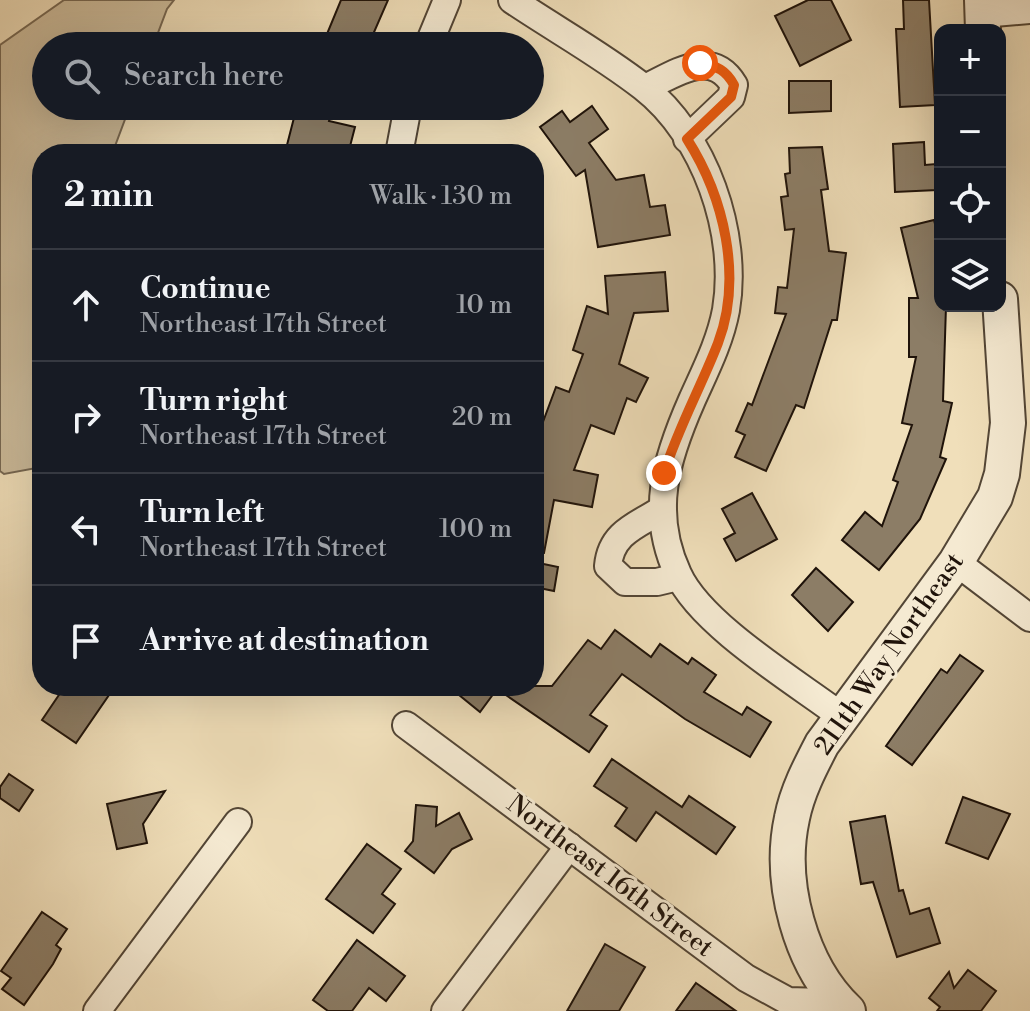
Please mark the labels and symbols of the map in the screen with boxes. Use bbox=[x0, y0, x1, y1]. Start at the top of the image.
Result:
route start bbox=[682, 45, 718, 81]
route end bbox=[646, 455, 682, 491]
street label: 211th Way Northeast bbox=[807, 547, 971, 761]
street label: Northeast 16th Street bbox=[501, 788, 719, 964]

